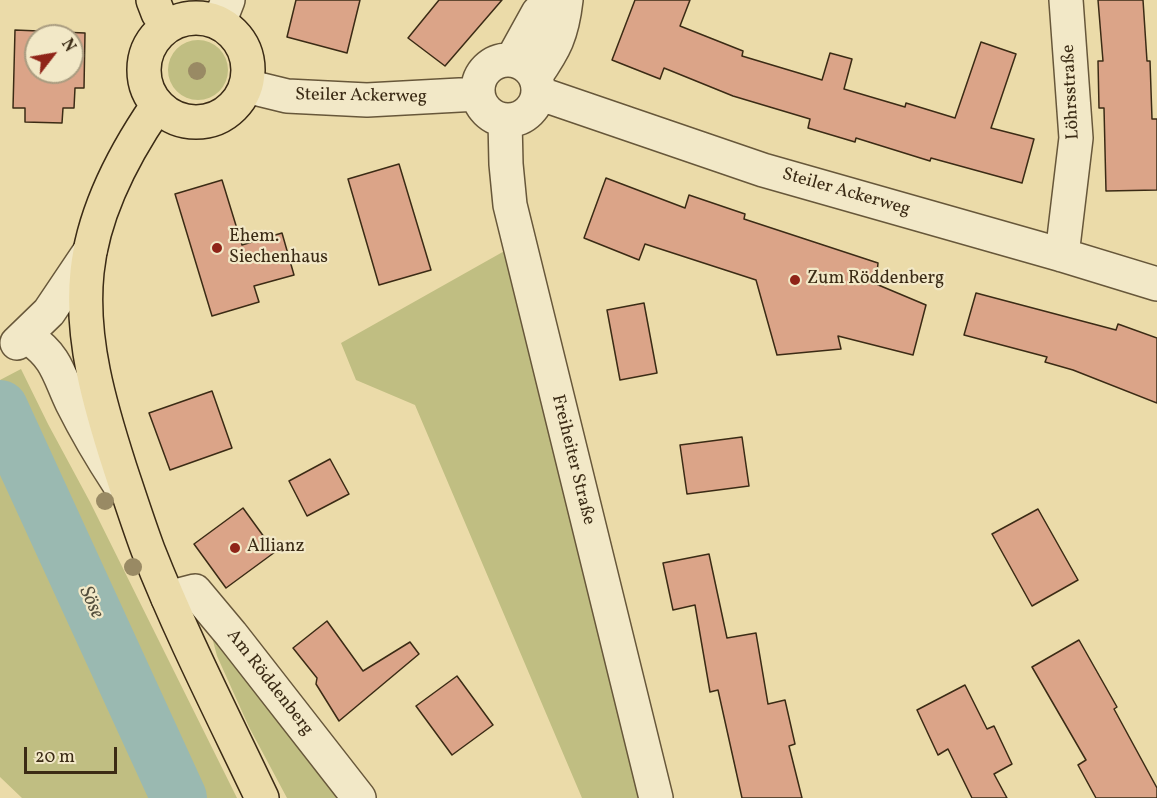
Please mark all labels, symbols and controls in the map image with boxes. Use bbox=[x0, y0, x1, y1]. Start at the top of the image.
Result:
north arrow bbox=[24, 24, 84, 84]
text: N bbox=[55, 35, 80, 56]
street label: Löhrsstraße bbox=[1059, 44, 1085, 140]
street label: Steiler Ackerweg bbox=[295, 85, 427, 109]
street label: Steiler Ackerweg bbox=[780, 164, 912, 222]
place label: Ehem. Siechenhaus bbox=[229, 227, 328, 270]
marker: Ehem. Siechenhaus bbox=[210, 241, 224, 255]
place label: Zum Röddenberg bbox=[807, 269, 944, 291]
marker: Zum Röddenberg bbox=[788, 273, 802, 287]
street label: Freiheiter Straße bbox=[545, 393, 599, 527]
place label: Allianz bbox=[247, 537, 305, 559]
marker: Allianz bbox=[228, 541, 242, 555]
water label: Söse bbox=[72, 583, 108, 623]
street label: Am Röddenberg bbox=[221, 626, 317, 740]
scale bar bbox=[27, 735, 120, 773]
text: 20 m bbox=[35, 745, 75, 770]

